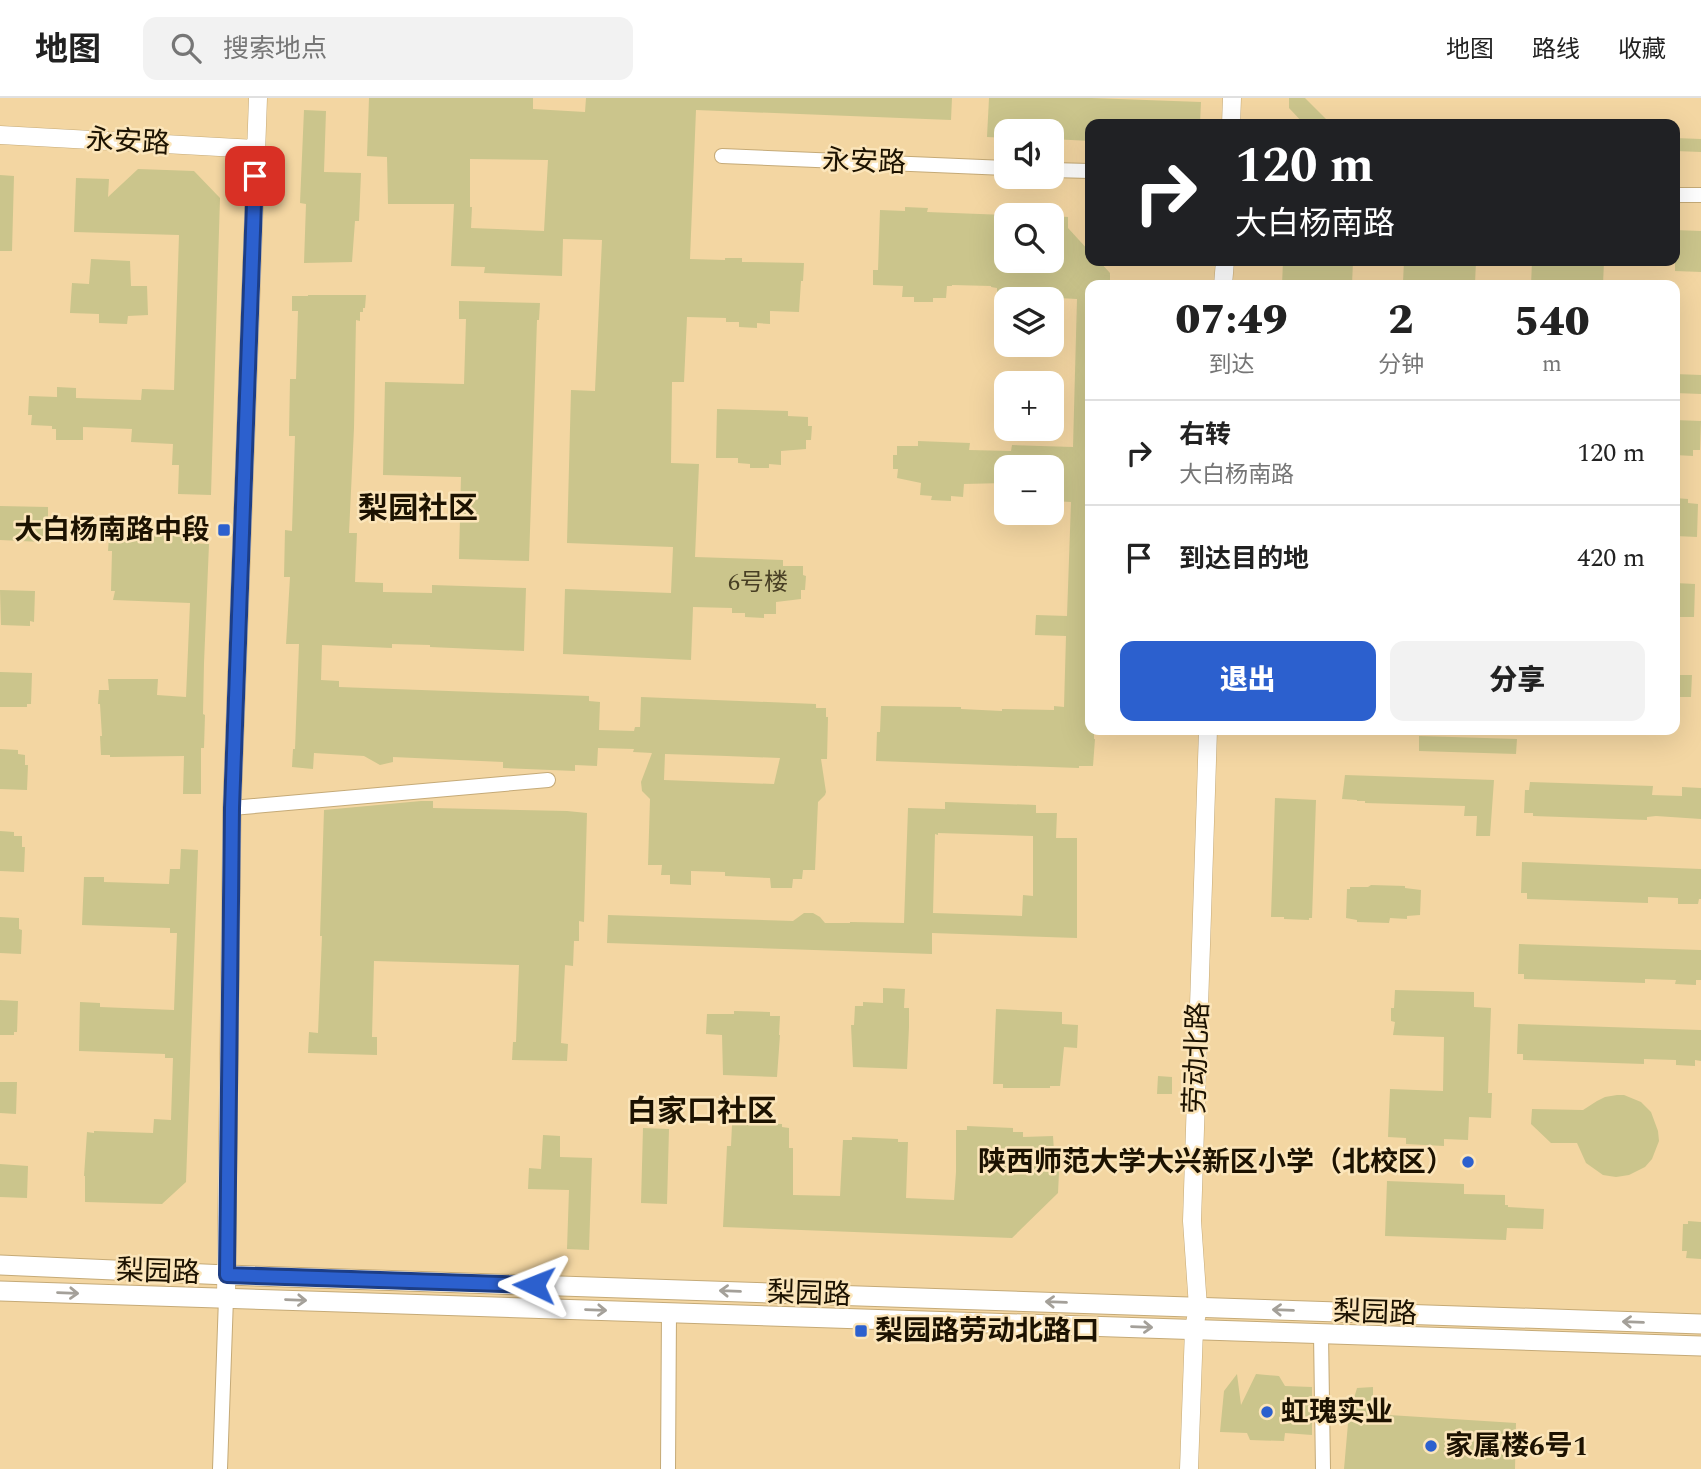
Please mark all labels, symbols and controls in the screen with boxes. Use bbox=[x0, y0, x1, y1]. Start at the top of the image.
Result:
search box bbox=[143, 17, 633, 80]
text: 地图 bbox=[35, 25, 101, 75]
icon: search bbox=[167, 29, 205, 67]
text: 搜索地点 bbox=[223, 29, 327, 69]
text: 地图 bbox=[1446, 32, 1494, 68]
text: 路线 bbox=[1532, 32, 1580, 68]
text: 收藏 bbox=[1618, 32, 1666, 68]
street label: 永安路 bbox=[85, 118, 171, 166]
map controls bbox=[994, 119, 1064, 525]
button: sound bbox=[994, 119, 1064, 189]
text: 120 m bbox=[1235, 129, 1374, 204]
street label: 永安路 bbox=[821, 139, 907, 185]
pin bbox=[225, 146, 285, 206]
icon: right bbox=[1120, 147, 1211, 238]
icon: arrive bbox=[236, 157, 274, 195]
text: 大白杨南路 bbox=[1235, 200, 1395, 249]
button: search bbox=[994, 203, 1064, 273]
button: layers bbox=[994, 287, 1064, 357]
text: 07:49 bbox=[1175, 289, 1288, 352]
text: 2 bbox=[1388, 289, 1414, 352]
text: 540 bbox=[1514, 291, 1590, 354]
text: m bbox=[1542, 347, 1562, 382]
text: 到达 bbox=[1208, 348, 1254, 383]
text: 分钟 bbox=[1378, 348, 1424, 383]
button: + bbox=[994, 371, 1064, 441]
text: 右转 bbox=[1179, 415, 1231, 455]
text: 120 m bbox=[1577, 433, 1645, 473]
icon: right bbox=[1120, 434, 1158, 472]
button: − bbox=[994, 455, 1064, 525]
text: 大白杨南路 bbox=[1179, 458, 1294, 493]
district label: 梨园社区 bbox=[358, 486, 478, 532]
place label: 大白杨南路中段 bbox=[14, 509, 210, 552]
marker: 大白杨南路中段 bbox=[216, 522, 232, 538]
text: 420 m bbox=[1577, 538, 1645, 578]
icon: arrive bbox=[1120, 539, 1158, 577]
text: 到达目的地 bbox=[1179, 539, 1309, 579]
house number: 6号楼 bbox=[728, 565, 788, 601]
button: 退出 bbox=[1120, 641, 1376, 721]
button: 分享 bbox=[1390, 641, 1645, 721]
street label: 劳动北路 bbox=[1174, 1001, 1220, 1115]
district label: 白家口社区 bbox=[627, 1089, 777, 1135]
place label: 陕西师范大学大兴新区小学（北校区） bbox=[978, 1141, 1454, 1184]
marker: 陕西师范大学大兴新区小学（北校区） bbox=[1460, 1154, 1476, 1170]
position arrow bbox=[497, 1248, 571, 1322]
street label: 梨园路 bbox=[115, 1249, 201, 1295]
street label: 梨园路 bbox=[766, 1271, 852, 1317]
one-way arrow bbox=[719, 1285, 742, 1298]
one-way arrow bbox=[56, 1286, 79, 1300]
street label: 梨园路 bbox=[1332, 1290, 1418, 1336]
one-way arrow bbox=[284, 1294, 307, 1307]
one-way arrow bbox=[1044, 1296, 1067, 1309]
one-way arrow bbox=[585, 1303, 608, 1316]
one-way arrow bbox=[1272, 1303, 1295, 1316]
place label: 梨园路劳动北路口 bbox=[875, 1310, 1099, 1353]
one-way arrow bbox=[1622, 1315, 1645, 1328]
one-way arrow bbox=[1130, 1320, 1153, 1334]
marker: 梨园路劳动北路口 bbox=[853, 1323, 869, 1339]
place label: 虹瑰实业 bbox=[1281, 1391, 1393, 1434]
marker: 虹瑰实业 bbox=[1259, 1404, 1275, 1420]
place label: 家属楼6号1 bbox=[1445, 1425, 1588, 1468]
marker: 家属楼6号1 bbox=[1423, 1438, 1439, 1454]

